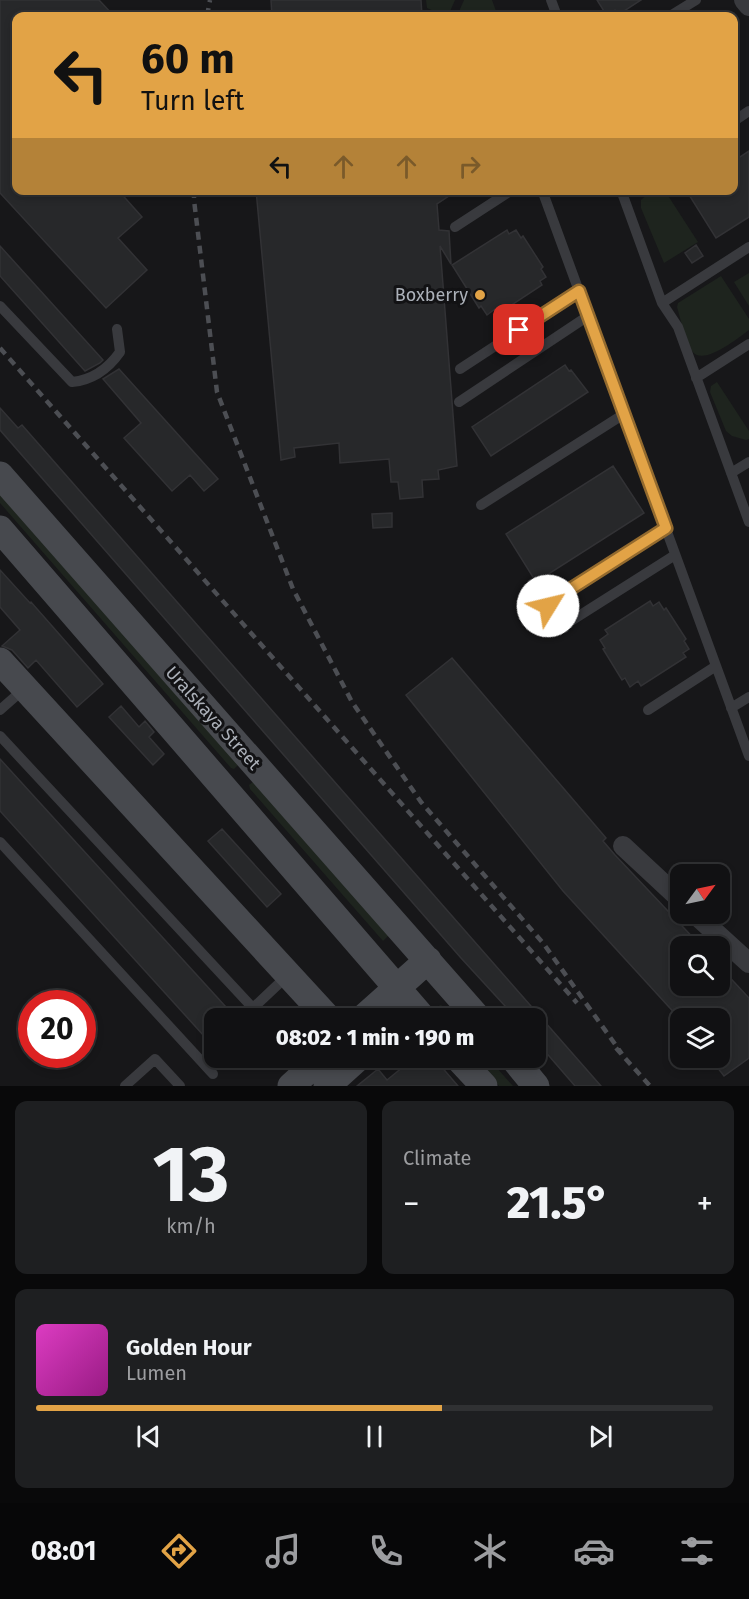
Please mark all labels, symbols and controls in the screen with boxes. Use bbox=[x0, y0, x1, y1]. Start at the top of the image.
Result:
text: 60 m bbox=[141, 34, 235, 84]
icon: left bbox=[42, 36, 120, 114]
text: Turn left bbox=[141, 85, 244, 117]
icon: left bbox=[264, 150, 297, 183]
icon: ahead bbox=[327, 150, 360, 183]
icon: ahead bbox=[390, 150, 423, 183]
icon: right bbox=[453, 150, 486, 183]
place label: Boxberry bbox=[395, 284, 468, 306]
marker: Boxberry bbox=[473, 288, 487, 302]
pin bbox=[493, 304, 544, 355]
icon: arrive bbox=[502, 313, 535, 346]
position arrow bbox=[516, 574, 580, 638]
street label: Uralskaya Street bbox=[161, 662, 266, 775]
north arrow bbox=[670, 864, 730, 924]
map controls bbox=[670, 864, 730, 1068]
button: search bbox=[670, 936, 730, 996]
speed limit sign: 20 bbox=[18, 990, 96, 1068]
button: layers bbox=[670, 1008, 730, 1068]
text: 08:02 · 1 min · 190 m bbox=[276, 1024, 474, 1051]
text: 13 bbox=[153, 1128, 229, 1222]
text: Climate bbox=[403, 1146, 471, 1170]
text: 21.5° bbox=[507, 1176, 609, 1230]
text: − bbox=[403, 1184, 420, 1224]
text: + bbox=[697, 1184, 713, 1224]
text: km/h bbox=[166, 1214, 216, 1238]
text: Golden Hour bbox=[126, 1334, 252, 1361]
text: Lumen bbox=[126, 1361, 187, 1385]
icon: previous bbox=[132, 1420, 165, 1453]
icon: pause bbox=[358, 1420, 391, 1453]
icon: next bbox=[584, 1420, 617, 1453]
icon: directions bbox=[158, 1530, 200, 1572]
icon: music bbox=[262, 1530, 304, 1572]
icon: phone bbox=[365, 1530, 407, 1572]
icon: climate bbox=[469, 1530, 511, 1572]
icon: car bbox=[573, 1530, 615, 1572]
icon: filters bbox=[676, 1530, 718, 1572]
text: 08:01 bbox=[31, 1535, 97, 1567]

